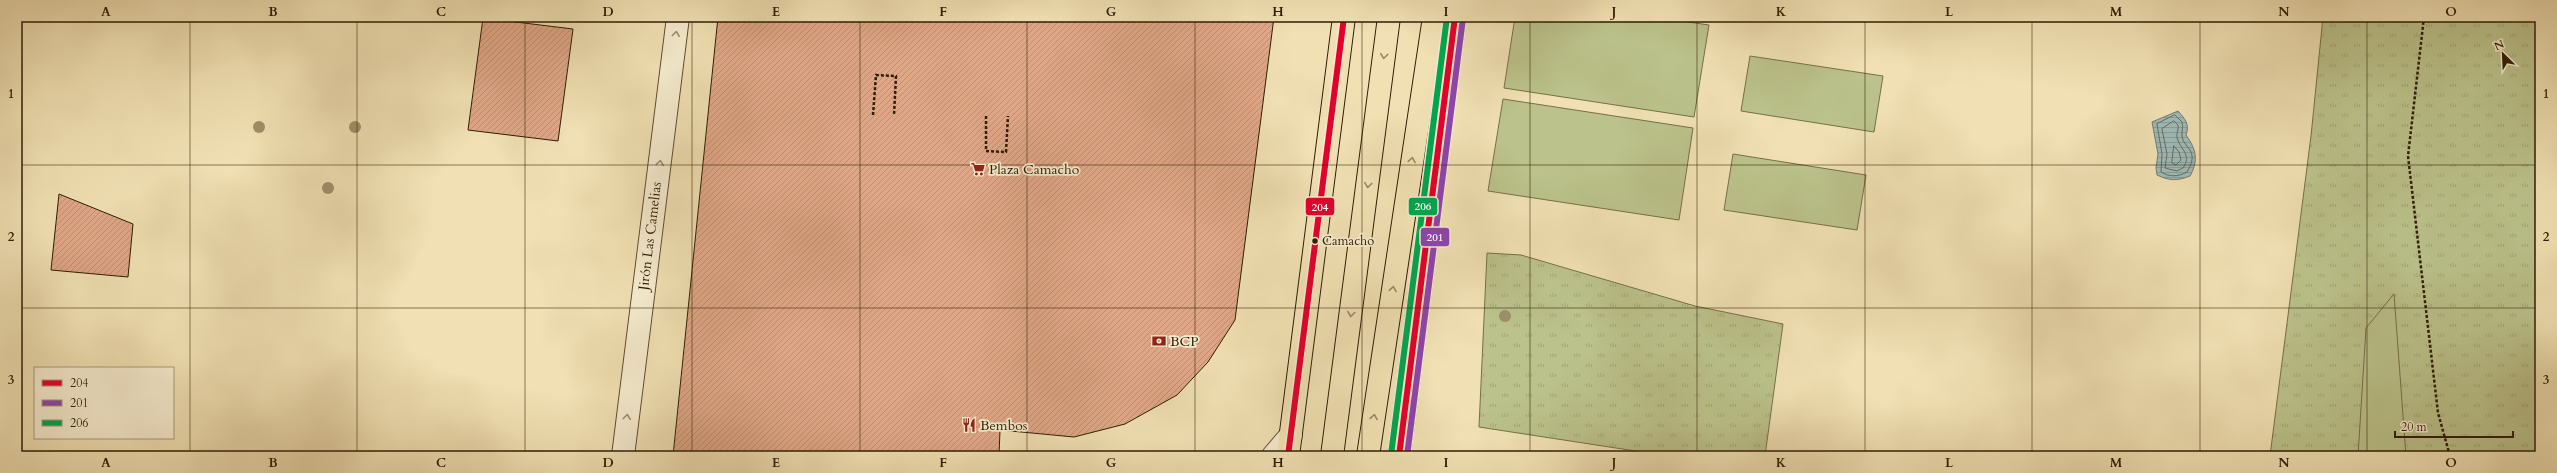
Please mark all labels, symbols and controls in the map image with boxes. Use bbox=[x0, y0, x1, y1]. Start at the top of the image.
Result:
text: A bbox=[101, 3, 111, 21]
text: B bbox=[268, 3, 278, 21]
text: C bbox=[436, 3, 446, 21]
text: D bbox=[602, 3, 614, 21]
text: E bbox=[772, 3, 780, 21]
text: F bbox=[939, 3, 947, 21]
text: G bbox=[1106, 3, 1117, 21]
text: H bbox=[1272, 3, 1284, 21]
text: I bbox=[1443, 3, 1449, 21]
text: J bbox=[1610, 3, 1617, 21]
text: K bbox=[1776, 3, 1787, 21]
text: L bbox=[1945, 3, 1954, 21]
text: M bbox=[2110, 3, 2123, 21]
text: N bbox=[2278, 3, 2290, 21]
text: O bbox=[2445, 3, 2457, 21]
one-way arrow bbox=[671, 31, 680, 37]
north arrow bbox=[2483, 34, 2523, 74]
text: N bbox=[2492, 36, 2507, 54]
one-way arrow bbox=[1380, 53, 1389, 59]
text: 1 bbox=[8, 85, 14, 103]
text: 1 bbox=[2543, 85, 2549, 103]
one-way arrow bbox=[1407, 157, 1416, 163]
one-way arrow bbox=[655, 160, 664, 166]
place label: Plaza Camacho bbox=[989, 160, 1080, 179]
supermarket icon: Plaza Camacho bbox=[970, 161, 986, 177]
street label: Jirón Las Camelias bbox=[634, 180, 666, 293]
one-way arrow bbox=[1363, 182, 1372, 188]
line badge: 204 bbox=[1305, 197, 1335, 216]
line badge: 206 bbox=[1408, 197, 1438, 216]
text: 206 bbox=[1415, 199, 1432, 214]
text: 204 bbox=[1312, 200, 1329, 215]
line badge: 201 bbox=[1420, 227, 1450, 247]
text: 2 bbox=[8, 228, 15, 246]
text: 2 bbox=[2543, 228, 2550, 246]
text: 201 bbox=[1427, 230, 1443, 245]
place label: Camacho bbox=[1322, 232, 1374, 250]
marker: Camacho bbox=[1310, 236, 1320, 246]
one-way arrow bbox=[1388, 286, 1397, 292]
one-way arrow bbox=[1347, 310, 1356, 317]
place label: BCP bbox=[1170, 332, 1199, 351]
bank icon: BCP bbox=[1151, 333, 1167, 349]
legend bbox=[34, 367, 174, 439]
text: 3 bbox=[8, 371, 15, 389]
text: 3 bbox=[2543, 371, 2550, 389]
text: 204 bbox=[70, 375, 88, 391]
text: 201 bbox=[70, 395, 88, 411]
scale bar bbox=[2395, 413, 2513, 439]
one-way arrow bbox=[623, 414, 632, 420]
one-way arrow bbox=[1369, 414, 1377, 421]
text: 206 bbox=[70, 415, 88, 431]
place label: Bembos bbox=[980, 416, 1028, 435]
restaurant icon: Bembos bbox=[961, 417, 977, 433]
text: 20 m bbox=[2401, 419, 2428, 435]
text: A bbox=[101, 454, 111, 472]
text: B bbox=[268, 454, 278, 472]
text: C bbox=[436, 454, 446, 472]
text: D bbox=[602, 454, 614, 472]
text: E bbox=[772, 454, 780, 472]
text: F bbox=[939, 454, 947, 472]
text: G bbox=[1106, 454, 1117, 472]
text: H bbox=[1272, 454, 1284, 472]
text: I bbox=[1443, 454, 1449, 472]
text: J bbox=[1610, 454, 1617, 472]
text: K bbox=[1776, 454, 1787, 472]
text: L bbox=[1945, 454, 1954, 472]
text: M bbox=[2110, 454, 2123, 472]
text: N bbox=[2278, 454, 2290, 472]
text: O bbox=[2445, 454, 2457, 472]

